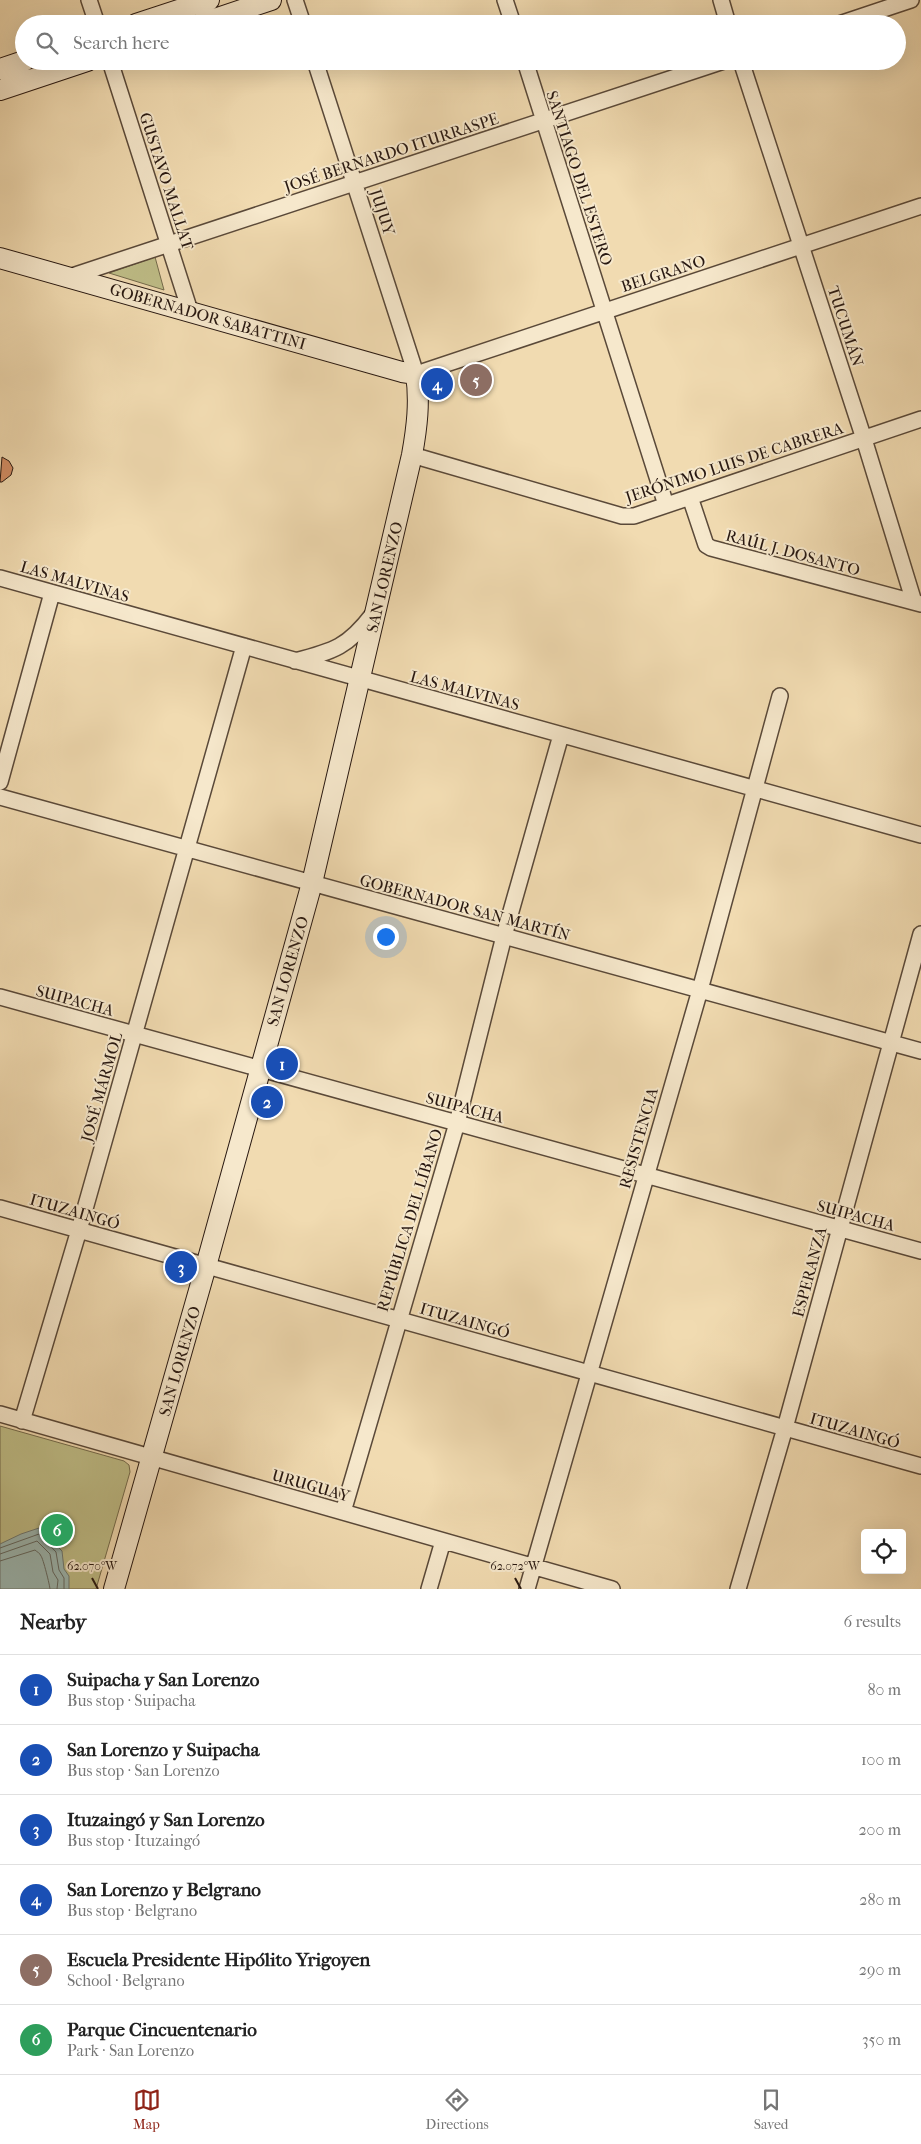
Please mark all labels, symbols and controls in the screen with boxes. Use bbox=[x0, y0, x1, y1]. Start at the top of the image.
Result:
search box bbox=[15, 15, 906, 70]
icon: search bbox=[33, 29, 61, 57]
text: Search here bbox=[73, 32, 169, 54]
street label: SANTIAGO DEL ESTERO bbox=[542, 88, 617, 268]
street label: JOSÉ BERNARDO ITURRASPE bbox=[279, 108, 501, 197]
street label: GUSTAVO MALLAT bbox=[135, 110, 198, 252]
street label: JUJUY bbox=[366, 185, 399, 239]
street label: BELGRANO bbox=[619, 251, 708, 296]
street label: GOBERNADOR SABATTINI bbox=[108, 279, 308, 354]
street label: TUCUMÁN bbox=[824, 283, 868, 369]
pin: 5 bbox=[460, 361, 492, 399]
pin: 4 bbox=[421, 365, 453, 403]
street label: JERÓNIMO LUIS DE CABRERA bbox=[621, 417, 846, 507]
street label: SAN LORENZO bbox=[362, 520, 406, 634]
street label: RAÚL J. DOSANTO bbox=[724, 525, 862, 580]
street label: LAS MALVINAS bbox=[18, 557, 132, 606]
street label: LAS MALVINAS bbox=[408, 667, 522, 714]
street label: GOBERNADOR SAN MARTÍN bbox=[358, 869, 572, 945]
street label: SAN LORENZO bbox=[263, 914, 312, 1028]
your location bbox=[373, 924, 399, 950]
street label: SUIPACHA bbox=[34, 981, 116, 1020]
street label: JOSÉ MÁRMOL bbox=[75, 1030, 126, 1146]
pin: 1 bbox=[266, 1045, 298, 1083]
pin: 2 bbox=[251, 1083, 283, 1121]
street label: RESISTENCIA bbox=[615, 1085, 662, 1191]
street label: SUIPACHA bbox=[424, 1088, 506, 1127]
street label: REPÚBLICA DEL LÍBANO bbox=[372, 1126, 446, 1314]
street label: ITUZAINGÓ bbox=[28, 1189, 122, 1233]
street label: SUIPACHA bbox=[815, 1196, 897, 1235]
street label: ESPERANZA bbox=[788, 1224, 831, 1319]
pin: 3 bbox=[165, 1248, 197, 1286]
street label: ITUZAINGÓ bbox=[418, 1298, 512, 1342]
street label: SAN LORENZO bbox=[155, 1304, 204, 1418]
street label: ITUZAINGÓ bbox=[808, 1408, 902, 1452]
street label: URUGUAY bbox=[270, 1465, 353, 1506]
pin: 6 bbox=[41, 1511, 73, 1549]
map controls bbox=[861, 1529, 906, 1574]
button: locate bbox=[861, 1529, 906, 1574]
text: 62.070°W bbox=[67, 1559, 118, 1573]
text: 62.072°W bbox=[490, 1559, 541, 1573]
text: Nearby bbox=[20, 1610, 86, 1634]
text: 6 results bbox=[843, 1612, 901, 1631]
text: Suipacha y San Lorenzo bbox=[67, 1669, 259, 1691]
text: 1 bbox=[33, 1680, 39, 1699]
text: 80 m bbox=[867, 1680, 901, 1699]
text: Bus stop · Suipacha bbox=[67, 1691, 196, 1710]
text: San Lorenzo y Suipacha bbox=[67, 1739, 259, 1761]
text: 2 bbox=[32, 1750, 40, 1769]
text: 100 m bbox=[861, 1750, 901, 1769]
text: Bus stop · San Lorenzo bbox=[67, 1761, 220, 1780]
text: Ituzaingó y San Lorenzo bbox=[67, 1809, 265, 1831]
text: 3 bbox=[33, 1820, 39, 1839]
text: 200 m bbox=[858, 1820, 901, 1839]
text: Bus stop · Ituzaingó bbox=[67, 1831, 200, 1850]
text: San Lorenzo y Belgrano bbox=[67, 1879, 261, 1901]
text: 4 bbox=[31, 1890, 41, 1909]
text: 280 m bbox=[859, 1890, 901, 1909]
text: Bus stop · Belgrano bbox=[67, 1901, 197, 1920]
text: Escuela Presidente Hipólito Yrigoyen bbox=[67, 1949, 370, 1971]
text: 5 bbox=[33, 1960, 39, 1979]
text: 290 m bbox=[859, 1960, 901, 1979]
text: School · Belgrano bbox=[67, 1971, 185, 1990]
text: Parque Cincuentenario bbox=[67, 2019, 257, 2041]
text: 6 bbox=[32, 2030, 40, 2049]
text: 350 m bbox=[862, 2030, 901, 2049]
text: Park · San Lorenzo bbox=[67, 2041, 194, 2060]
tab: Map bbox=[133, 2086, 161, 2133]
tab: Directions bbox=[426, 2086, 489, 2133]
tab: Saved bbox=[754, 2086, 788, 2133]

